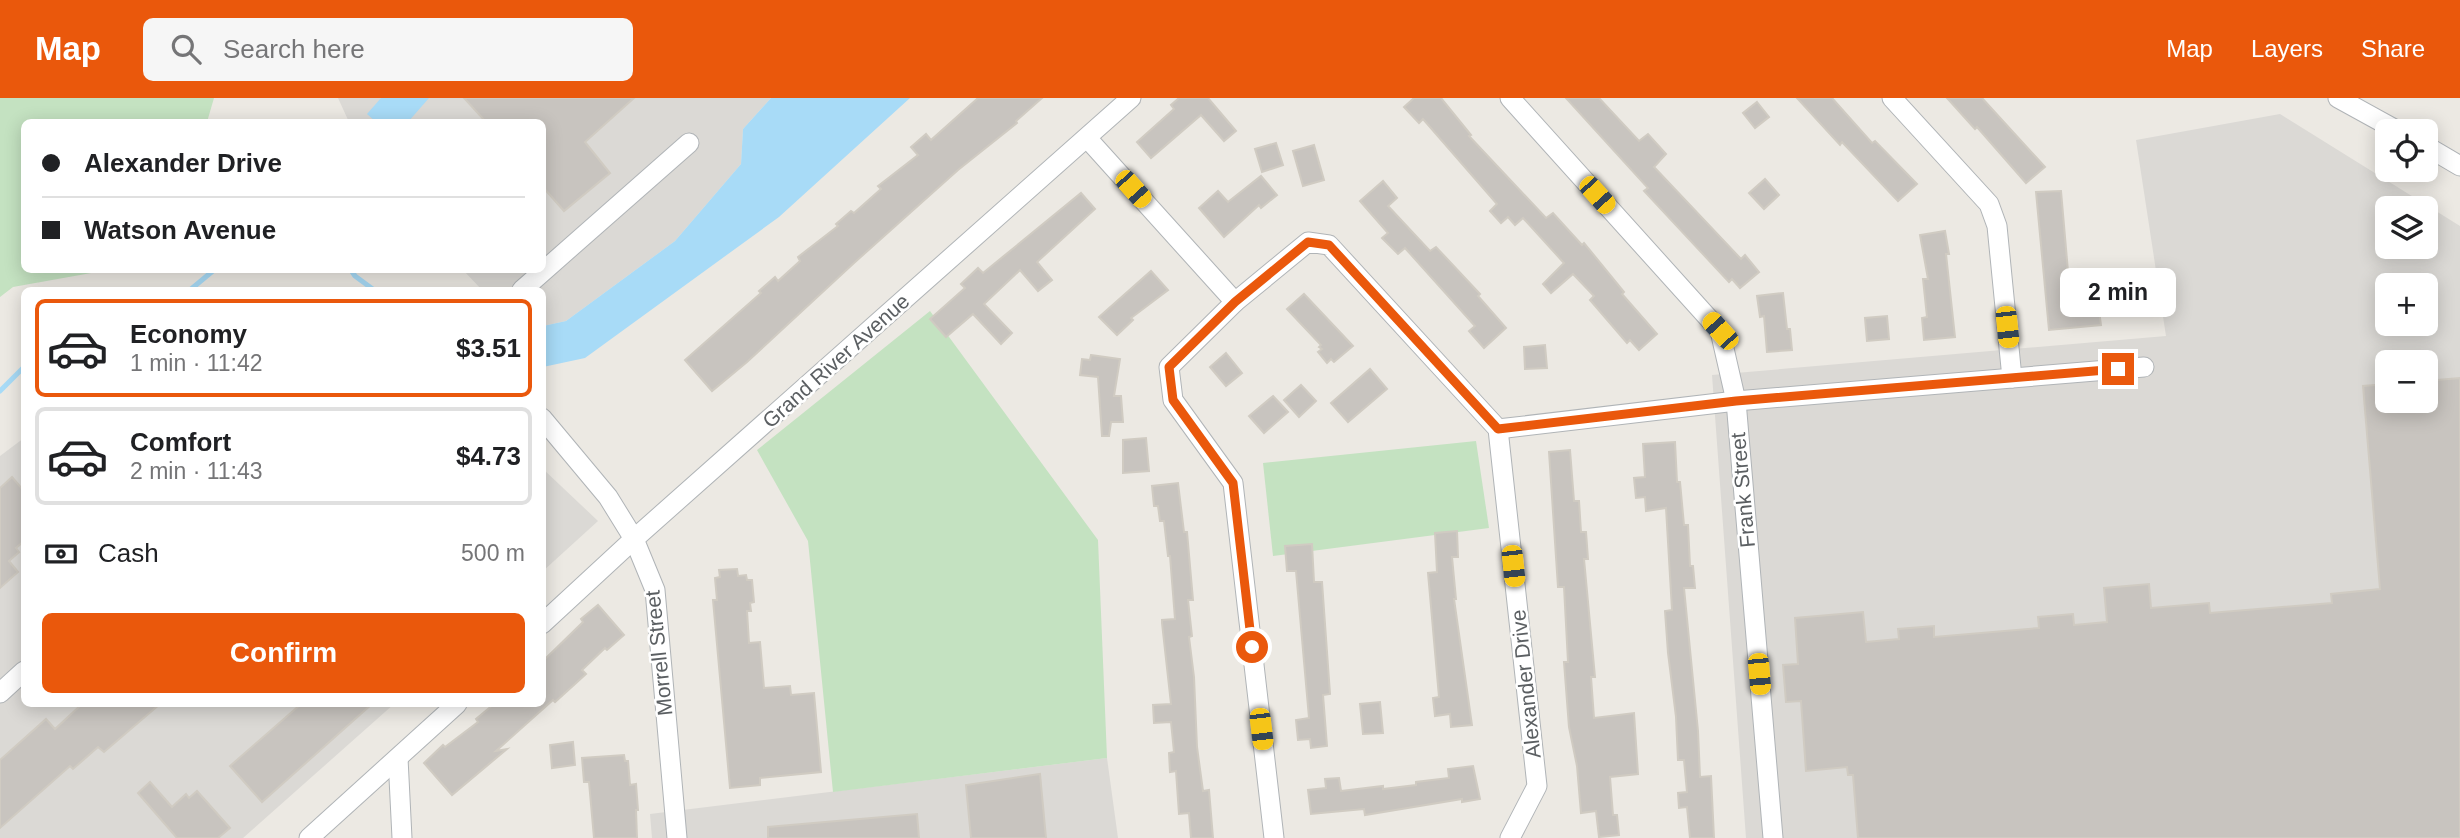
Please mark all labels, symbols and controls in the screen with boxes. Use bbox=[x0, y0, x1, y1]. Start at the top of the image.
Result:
search box bbox=[143, 18, 633, 81]
text: Map bbox=[35, 30, 101, 67]
icon: search bbox=[167, 30, 205, 68]
text: Search here bbox=[223, 34, 365, 64]
text: Map bbox=[2166, 35, 2213, 62]
text: Layers bbox=[2251, 35, 2323, 62]
text: Share bbox=[2361, 35, 2425, 62]
map controls bbox=[2375, 119, 2438, 413]
button: locate bbox=[2375, 119, 2438, 182]
text: Alexander Drive bbox=[84, 148, 282, 178]
car bbox=[1112, 166, 1155, 212]
car bbox=[1576, 172, 1619, 218]
button: layers bbox=[2375, 196, 2438, 259]
text: Watson Avenue bbox=[84, 215, 276, 245]
callout: 2 min bbox=[2060, 268, 2176, 316]
button: + bbox=[2375, 273, 2438, 336]
text: 2 min bbox=[2088, 279, 2148, 305]
street label: Grand River Avenue bbox=[758, 289, 913, 432]
car bbox=[1995, 305, 2020, 349]
car bbox=[1699, 308, 1742, 354]
icon: car bbox=[46, 317, 109, 380]
text: Economy bbox=[130, 319, 247, 349]
text: $3.51 bbox=[456, 333, 521, 363]
text: 1 min · 11:42 bbox=[130, 350, 263, 376]
button: − bbox=[2375, 350, 2438, 413]
route end bbox=[2102, 353, 2134, 385]
icon: car bbox=[46, 425, 109, 488]
text: Comfort bbox=[130, 427, 231, 457]
street label: Frank Street bbox=[1726, 431, 1759, 549]
text: $4.73 bbox=[456, 441, 521, 471]
text: 2 min · 11:43 bbox=[130, 458, 263, 484]
icon: cash bbox=[42, 535, 80, 573]
text: Cash bbox=[98, 538, 159, 568]
text: 500 m bbox=[461, 540, 525, 566]
car bbox=[1501, 544, 1526, 588]
street label: Morrell Street bbox=[640, 589, 677, 717]
street label: Alexander Drive bbox=[1506, 609, 1545, 760]
button: Confirm bbox=[42, 613, 525, 693]
route start bbox=[1236, 631, 1268, 663]
car bbox=[1747, 652, 1772, 696]
car bbox=[1249, 707, 1274, 751]

